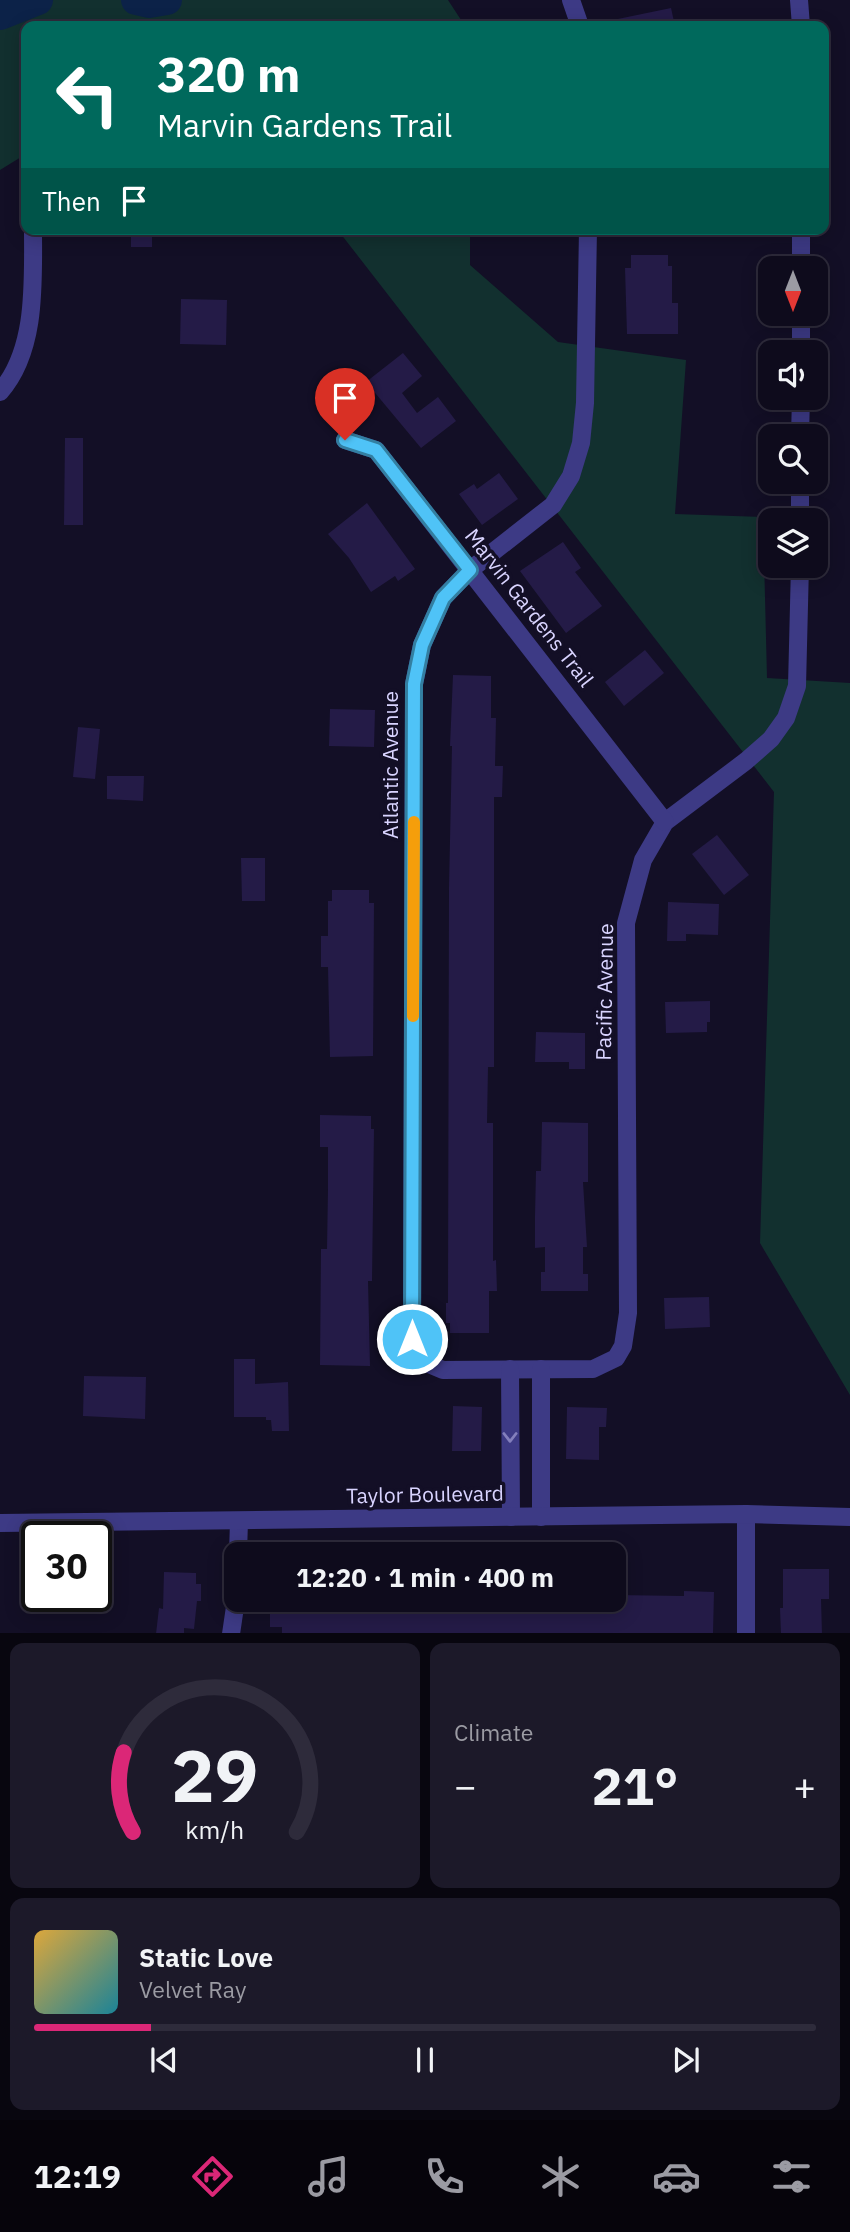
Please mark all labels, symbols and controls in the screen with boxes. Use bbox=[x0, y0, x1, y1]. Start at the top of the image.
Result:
text: 320 m bbox=[157, 42, 301, 105]
icon: left bbox=[42, 49, 133, 140]
text: Marvin Gardens Trail bbox=[157, 104, 452, 146]
icon: arrive bbox=[115, 182, 153, 220]
text: Then bbox=[42, 184, 101, 218]
north arrow bbox=[758, 256, 828, 326]
map controls bbox=[758, 256, 828, 578]
button: sound bbox=[758, 340, 828, 410]
pin bbox=[315, 368, 375, 440]
icon: arrive bbox=[326, 379, 364, 417]
button: search bbox=[758, 424, 828, 494]
button: layers bbox=[758, 508, 828, 578]
street label: Marvin Gardens Trail bbox=[459, 522, 601, 693]
street label: Atlantic Avenue bbox=[376, 691, 404, 839]
street label: Pacific Avenue bbox=[589, 923, 619, 1061]
position arrow bbox=[375, 1302, 449, 1376]
one-way arrow bbox=[502, 1432, 518, 1443]
street label: Taylor Boulevard bbox=[346, 1479, 504, 1509]
speed limit sign: 30 bbox=[21, 1521, 112, 1612]
text: 12:20 · 1 min · 400 m bbox=[296, 1560, 554, 1594]
text: Climate bbox=[454, 1717, 533, 1747]
text: 29 bbox=[171, 1727, 259, 1822]
text: 21° bbox=[592, 1752, 678, 1819]
text: − bbox=[454, 1761, 477, 1810]
text: + bbox=[793, 1761, 816, 1810]
text: km/h bbox=[186, 1812, 244, 1845]
text: Static Love bbox=[139, 1940, 273, 1974]
text: Velvet Ray bbox=[139, 1974, 246, 2004]
icon: previous bbox=[145, 2041, 183, 2079]
icon: pause bbox=[406, 2041, 444, 2079]
icon: next bbox=[667, 2041, 705, 2079]
icon: directions bbox=[188, 2152, 237, 2201]
icon: music bbox=[304, 2152, 353, 2201]
icon: phone bbox=[420, 2152, 469, 2201]
icon: climate bbox=[536, 2152, 585, 2201]
icon: car bbox=[652, 2152, 701, 2201]
icon: filters bbox=[767, 2152, 816, 2201]
text: 12:19 bbox=[33, 2155, 121, 2197]

